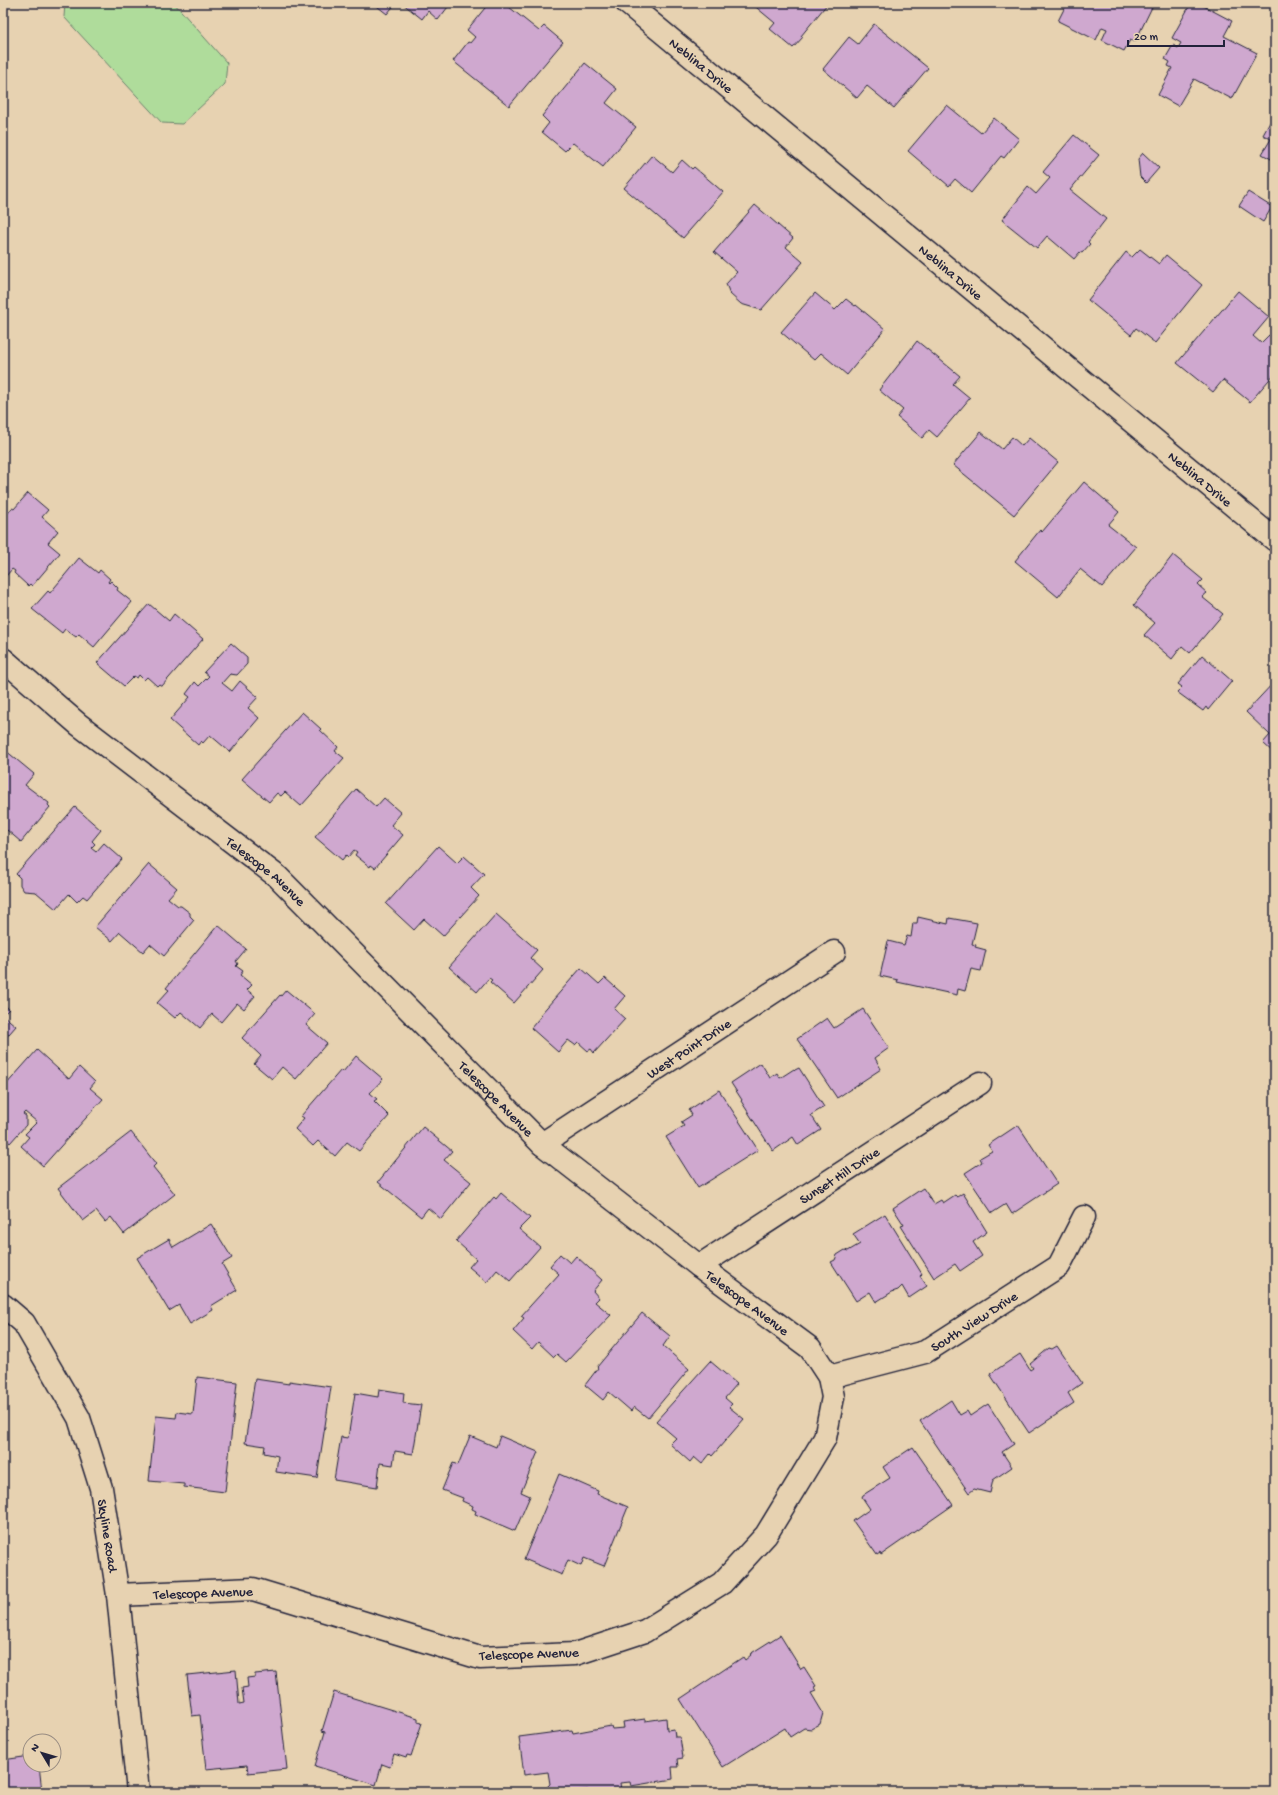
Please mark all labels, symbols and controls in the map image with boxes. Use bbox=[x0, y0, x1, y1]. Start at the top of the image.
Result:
scale bar bbox=[1128, 22, 1224, 48]
text: 20 m bbox=[1134, 31, 1159, 45]
street label: Neblina Drive bbox=[665, 35, 736, 99]
street label: Neblina Drive bbox=[914, 242, 986, 306]
street label: Neblina Drive bbox=[1163, 449, 1235, 512]
street label: Telescope Avenue bbox=[221, 833, 309, 911]
street label: West Point Drive bbox=[644, 1016, 736, 1084]
street label: Telescope Avenue bbox=[453, 1058, 537, 1142]
street label: Sunset Hill Drive bbox=[797, 1144, 884, 1209]
street label: Telescope Avenue bbox=[700, 1267, 792, 1341]
street label: South View Drive bbox=[928, 1288, 1022, 1357]
street label: Skyline Road bbox=[92, 1498, 121, 1575]
street label: Telescope Avenue bbox=[152, 1584, 254, 1605]
street label: Telescope Avenue bbox=[478, 1645, 580, 1666]
north arrow bbox=[22, 1733, 62, 1773]
text: N bbox=[29, 1742, 43, 1755]

